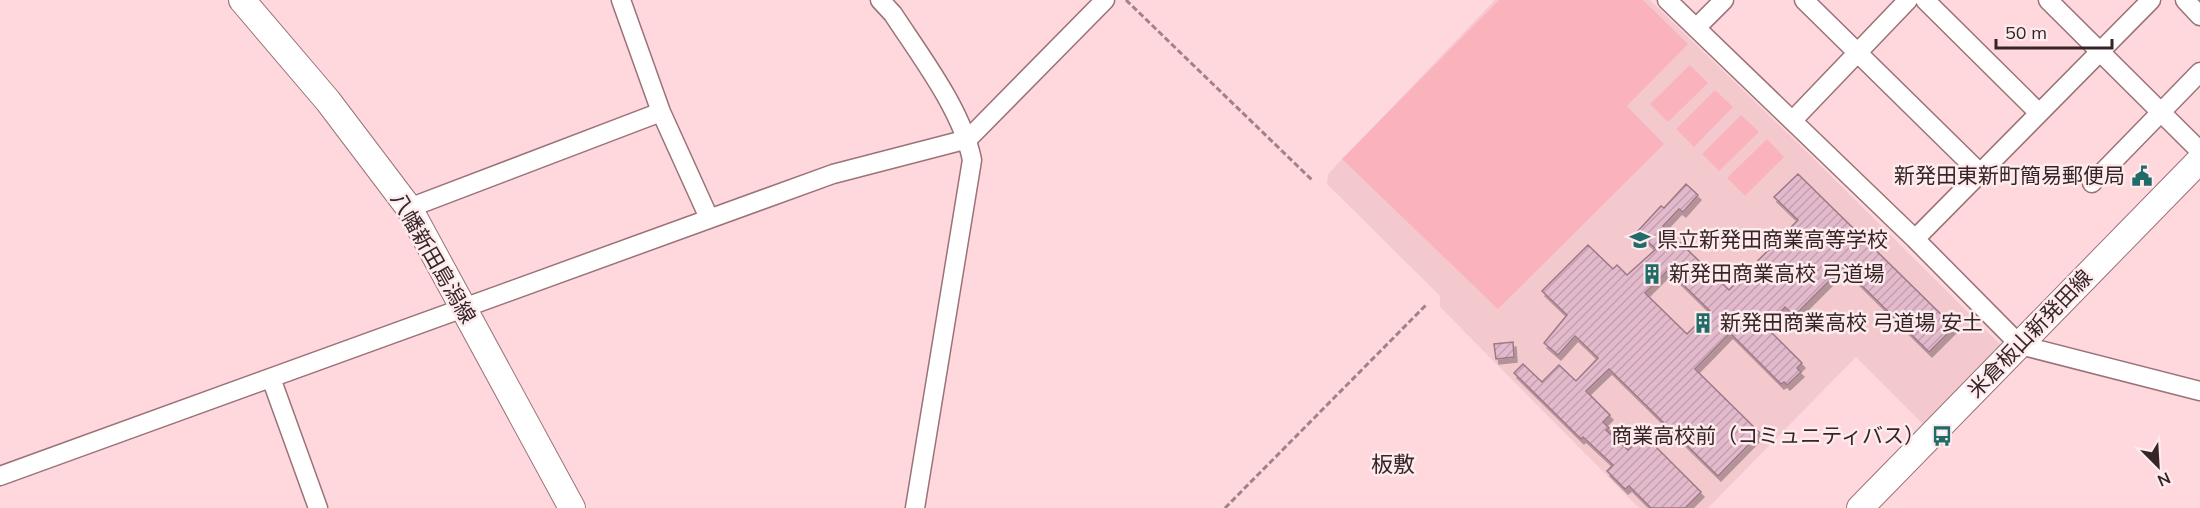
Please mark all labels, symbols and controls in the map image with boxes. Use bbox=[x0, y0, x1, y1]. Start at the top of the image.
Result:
scale bar bbox=[1996, 12, 2112, 50]
text: 50 m bbox=[2005, 21, 2047, 44]
place label: 新発田東新町簡易郵便局 bbox=[1894, 162, 2125, 188]
public building icon: 新発田東新町簡易郵便局 bbox=[2130, 164, 2154, 188]
street label: 八幡新田島潟線 bbox=[386, 187, 482, 328]
place label: 県立新発田商業高等学校 bbox=[1657, 226, 1888, 252]
school or university icon: 県立新発田商業高等学校 bbox=[1628, 228, 1652, 252]
place label: 新発田商業高校 弓道場 bbox=[1669, 260, 1884, 286]
building icon: 新発田商業高校 弓道場 bbox=[1640, 262, 1664, 286]
street label: 米倉板山新発田線 bbox=[1962, 264, 2097, 403]
place label: 新発田商業高校 弓道場 安土 bbox=[1720, 309, 1983, 335]
building icon: 新発田商業高校 弓道場 安土 bbox=[1691, 311, 1715, 335]
place label: 商業高校前（コミュニティバス） bbox=[1611, 422, 1925, 448]
bus stop icon: 商業高校前（コミュニティバス） bbox=[1930, 424, 1954, 448]
north arrow bbox=[2128, 436, 2188, 496]
district label: 板敷 bbox=[1371, 450, 1415, 478]
text: N bbox=[2155, 468, 2174, 491]

